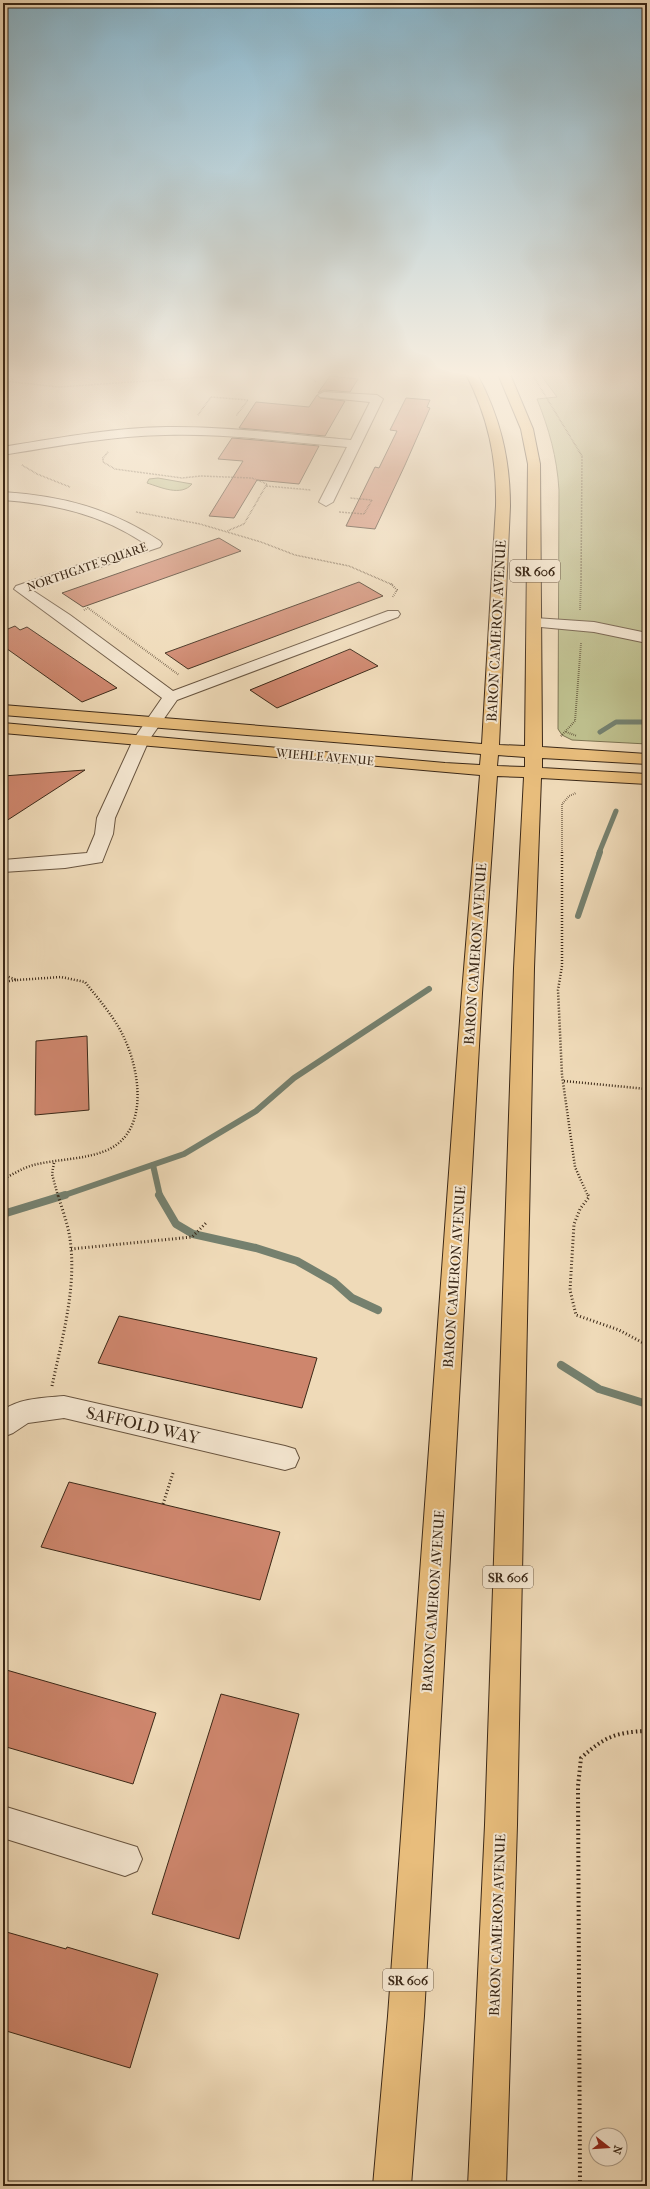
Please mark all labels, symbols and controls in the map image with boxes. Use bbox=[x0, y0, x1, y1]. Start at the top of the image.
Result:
street label: BARON CAMERON AVENUE bbox=[483, 539, 510, 723]
street label: NORTHGATE SQUARE bbox=[25, 540, 149, 594]
road number: SR 606 bbox=[510, 560, 560, 582]
street label: WIEHLE AVENUE bbox=[274, 746, 375, 768]
street label: BARON CAMERON AVENUE bbox=[461, 862, 490, 1046]
street label: BARON CAMERON AVENUE bbox=[440, 1185, 469, 1369]
street label: SAFFOLD WAY bbox=[84, 1402, 203, 1448]
street label: BARON CAMERON AVENUE bbox=[419, 1509, 448, 1693]
road number: SR 606 bbox=[483, 1566, 533, 1588]
street label: BARON CAMERON AVENUE bbox=[486, 1833, 509, 2017]
road number: SR 606 bbox=[383, 1969, 433, 1991]
north arrow bbox=[588, 2127, 628, 2167]
text: N bbox=[609, 2144, 625, 2156]

